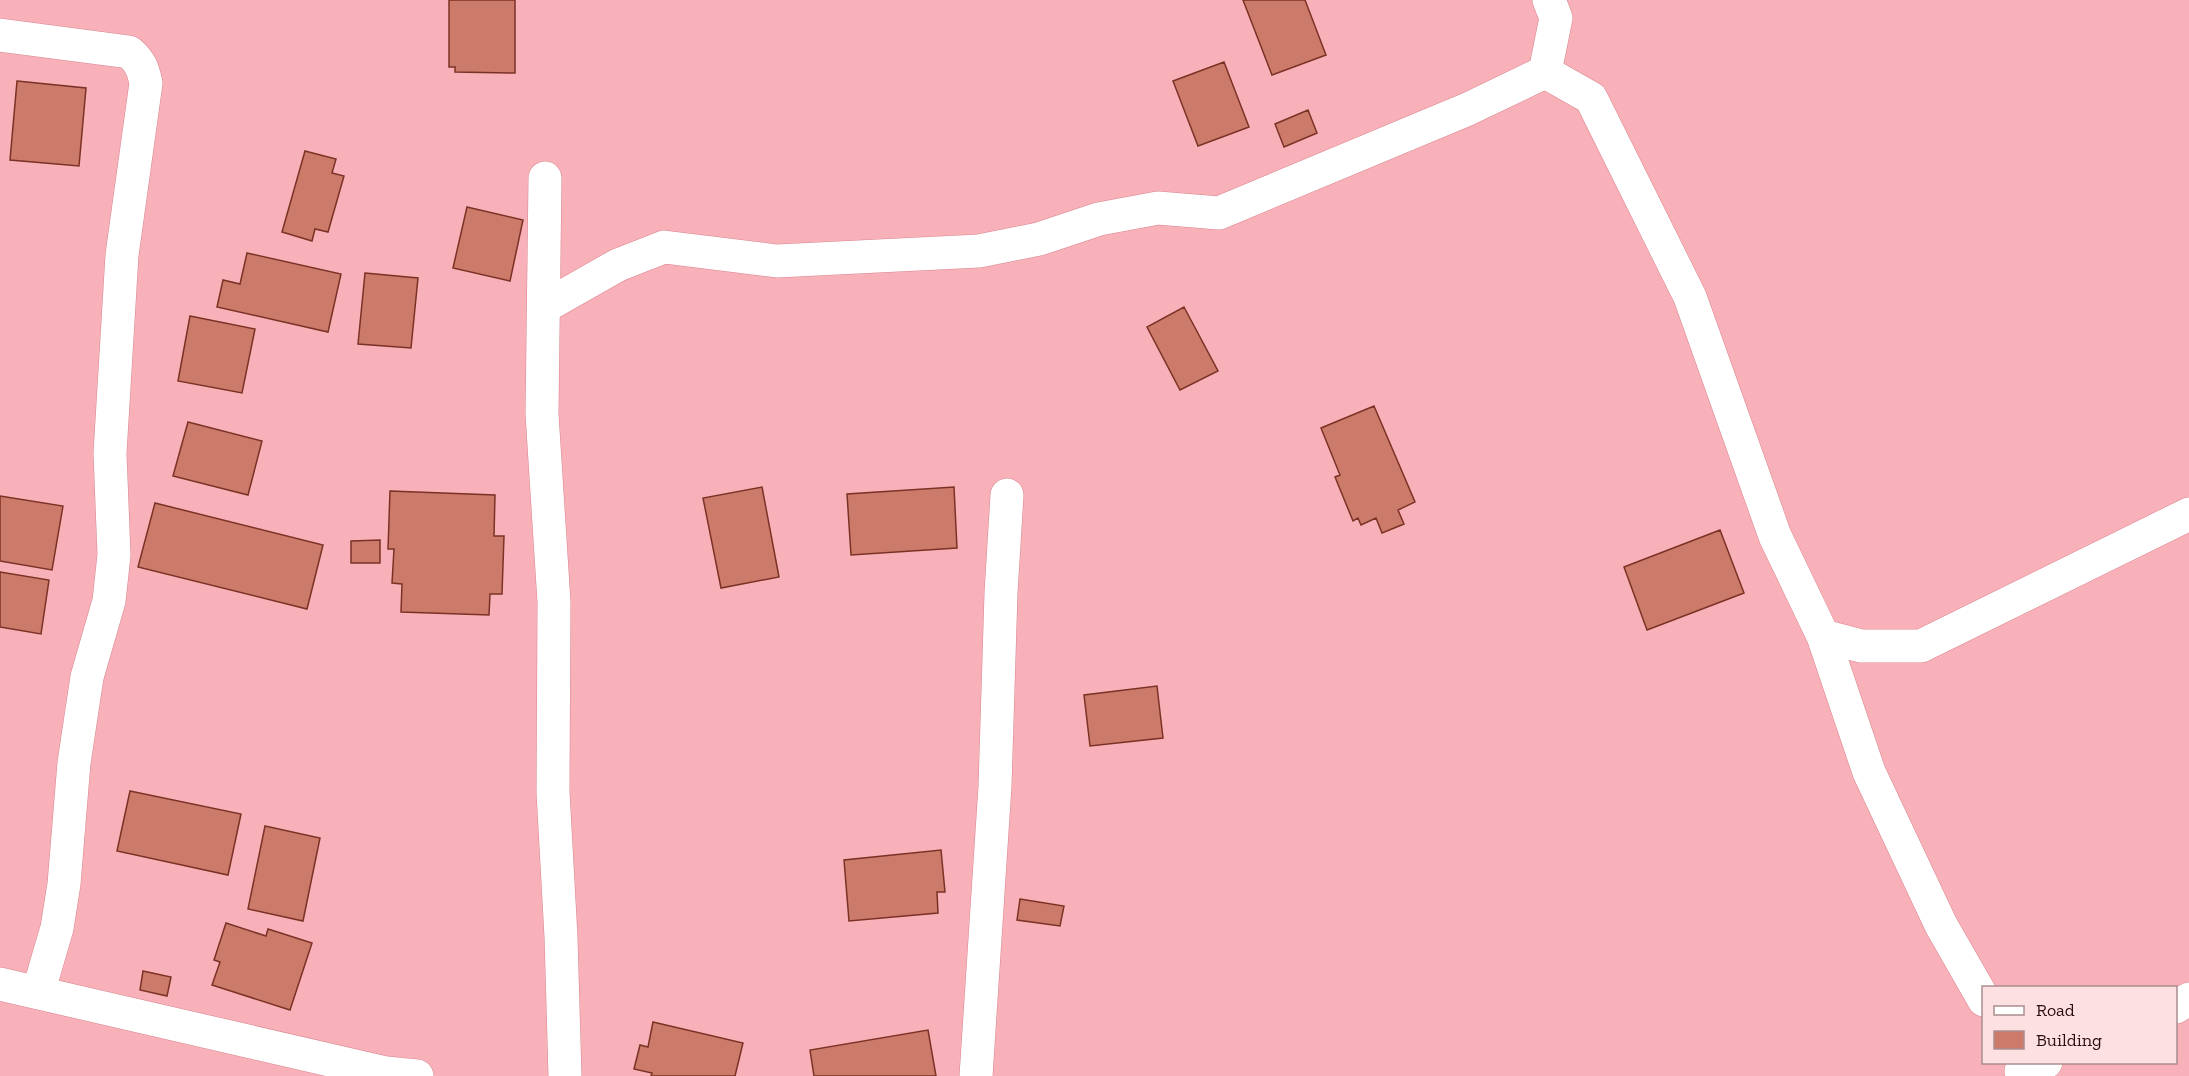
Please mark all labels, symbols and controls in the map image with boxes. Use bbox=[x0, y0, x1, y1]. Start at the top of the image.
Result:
legend bbox=[1982, 986, 2177, 1064]
text: Road bbox=[2036, 999, 2075, 1021]
text: Building bbox=[2036, 1029, 2102, 1051]

